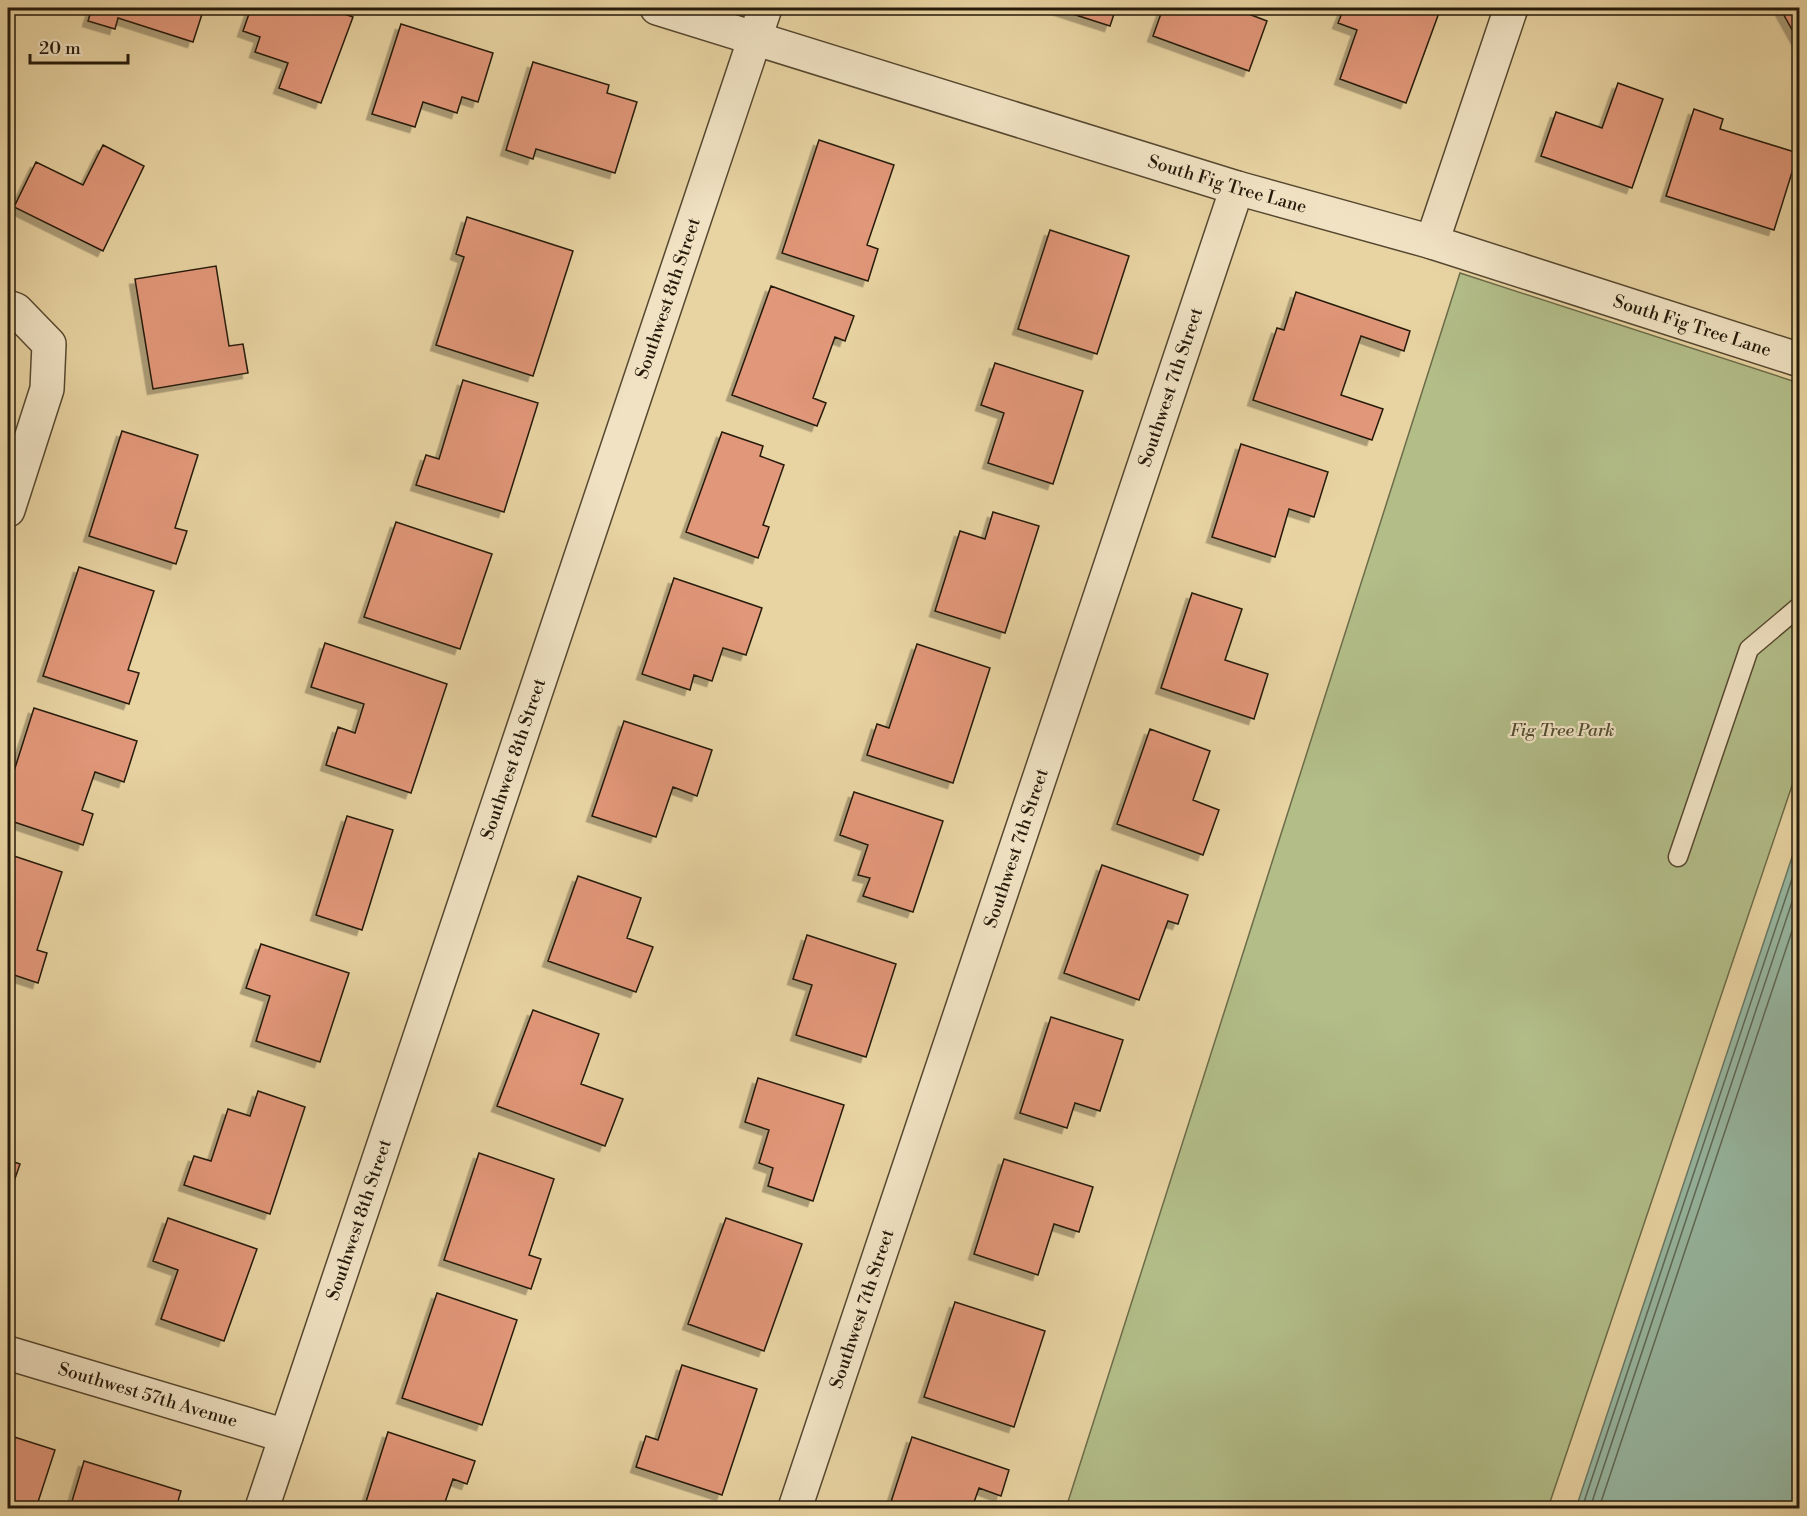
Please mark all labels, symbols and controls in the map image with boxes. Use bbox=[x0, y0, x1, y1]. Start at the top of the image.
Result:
scale bar bbox=[30, 27, 128, 65]
text: 20 m bbox=[39, 37, 81, 60]
street label: South Fig Tree Lane bbox=[1145, 150, 1310, 218]
street label: Southwest 8th Street bbox=[630, 214, 706, 382]
street label: South Fig Tree Lane bbox=[1610, 289, 1774, 362]
street label: Southwest 7th Street bbox=[1133, 304, 1208, 470]
street label: Southwest 8th Street bbox=[475, 675, 551, 843]
park label: Fig Tree Park bbox=[1510, 719, 1614, 742]
street label: Southwest 7th Street bbox=[979, 765, 1054, 931]
street label: Southwest 8th Street bbox=[321, 1136, 397, 1303]
street label: Southwest 7th Street bbox=[824, 1226, 899, 1391]
street label: Southwest 57th Avenue bbox=[55, 1357, 240, 1432]

